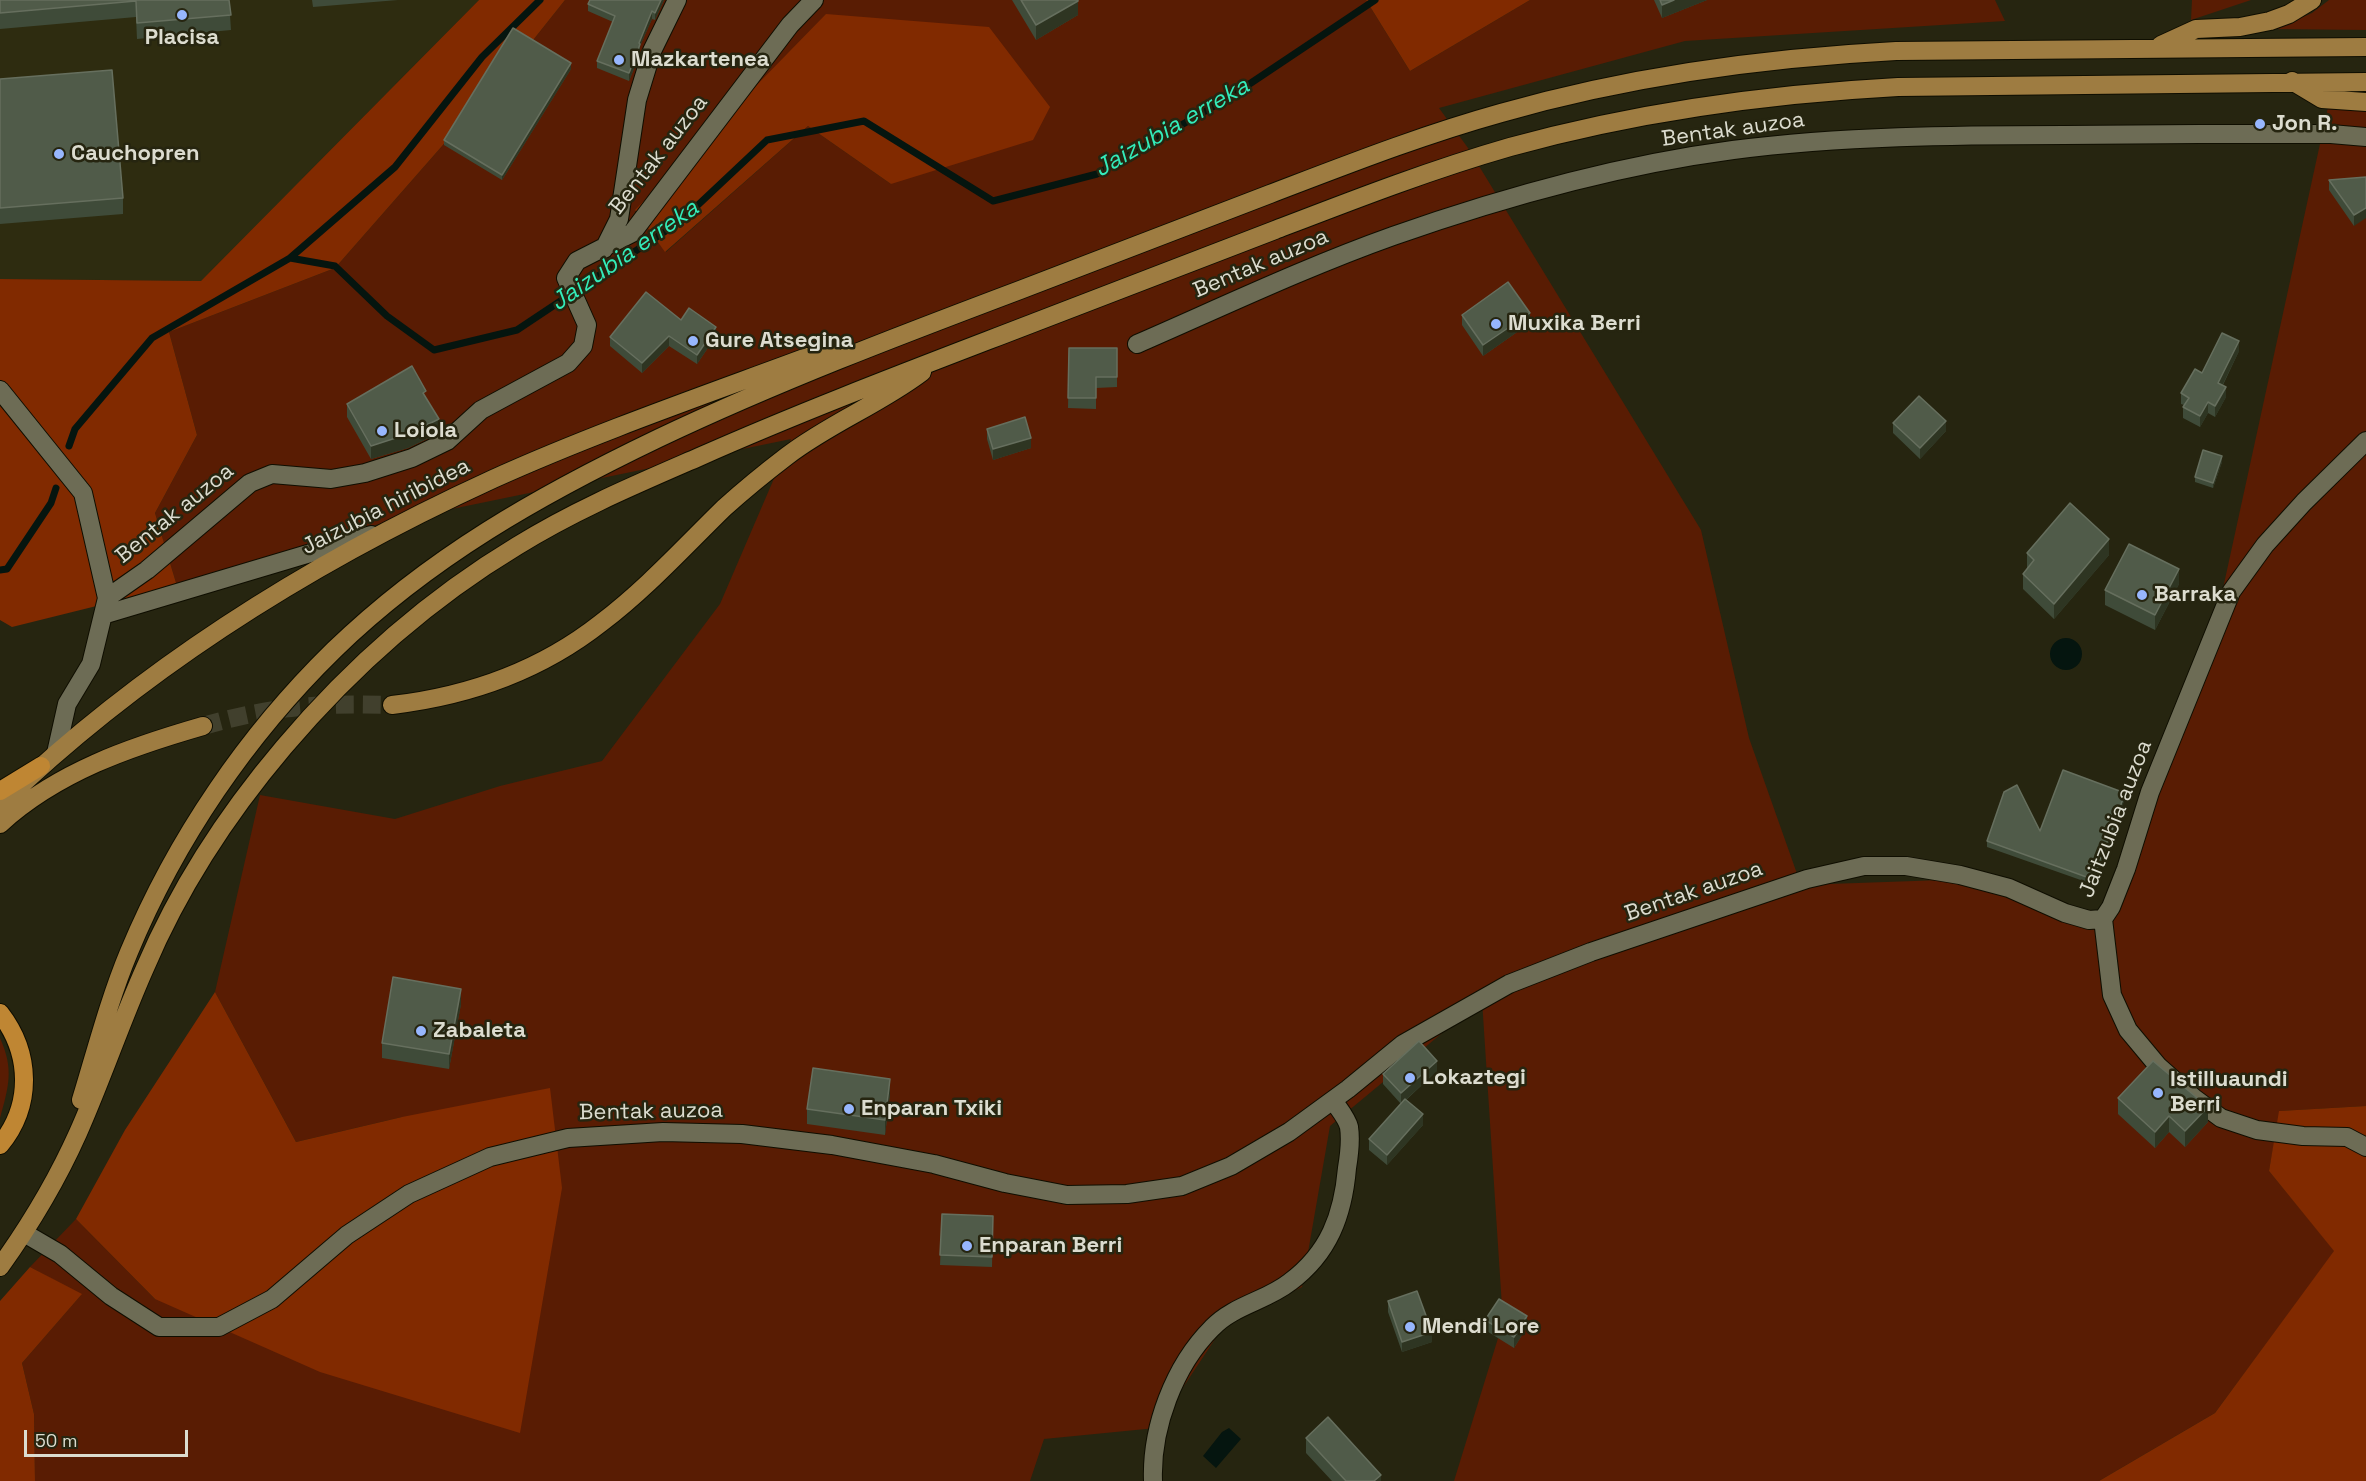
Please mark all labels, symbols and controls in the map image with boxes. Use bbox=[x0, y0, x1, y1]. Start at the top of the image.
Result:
marker: Placisa bbox=[175, 8, 189, 22]
place label: Placisa bbox=[145, 25, 219, 51]
place label: Mazkartenea bbox=[631, 47, 769, 73]
marker: Mazkartenea bbox=[612, 53, 626, 67]
water label: Jaizubia erreka bbox=[1089, 72, 1255, 184]
street label: Bentak auzoa bbox=[604, 90, 714, 220]
street label: Bentak auzoa bbox=[1660, 107, 1806, 153]
place label: Jon R. bbox=[2272, 111, 2338, 137]
marker: Jon R. bbox=[2253, 117, 2267, 131]
place label: Cauchopren bbox=[71, 141, 200, 167]
marker: Cauchopren bbox=[52, 147, 66, 161]
water label: Jaizubia erreka bbox=[545, 194, 705, 318]
street label: Bentak auzoa bbox=[1190, 224, 1332, 304]
place label: Muxika Berri bbox=[1508, 311, 1641, 337]
marker: Muxika Berri bbox=[1489, 317, 1503, 331]
place label: Gure Atsegina bbox=[705, 328, 853, 354]
marker: Gure Atsegina bbox=[686, 334, 700, 348]
place label: Loiola bbox=[394, 418, 457, 444]
marker: Loiola bbox=[375, 424, 389, 438]
street label: Jaizubia hiribidea bbox=[297, 453, 475, 561]
street label: Bentak auzoa bbox=[111, 458, 239, 570]
place label: Barraka bbox=[2154, 582, 2236, 608]
marker: Barraka bbox=[2135, 588, 2149, 602]
street label: Jaitzubia auzoa bbox=[2074, 737, 2158, 901]
street label: Bentak auzoa bbox=[1622, 856, 1766, 928]
place label: Zabaleta bbox=[433, 1018, 526, 1044]
marker: Zabaleta bbox=[414, 1024, 428, 1038]
place label: Lokaztegi bbox=[1422, 1065, 1526, 1091]
place label: Istilluaundi Berri bbox=[2170, 1067, 2288, 1118]
marker: Lokaztegi bbox=[1403, 1071, 1417, 1085]
marker: Istilluaundi Berri bbox=[2151, 1086, 2165, 1100]
place label: Enparan Txiki bbox=[861, 1096, 1002, 1122]
street label: Bentak auzoa bbox=[579, 1098, 723, 1126]
marker: Enparan Txiki bbox=[842, 1102, 856, 1116]
place label: Enparan Berri bbox=[979, 1233, 1122, 1259]
marker: Enparan Berri bbox=[960, 1239, 974, 1253]
place label: Mendi Lore bbox=[1422, 1314, 1540, 1340]
marker: Mendi Lore bbox=[1403, 1320, 1417, 1334]
scale bar bbox=[27, 1418, 190, 1456]
text: 50 m bbox=[35, 1429, 77, 1452]

